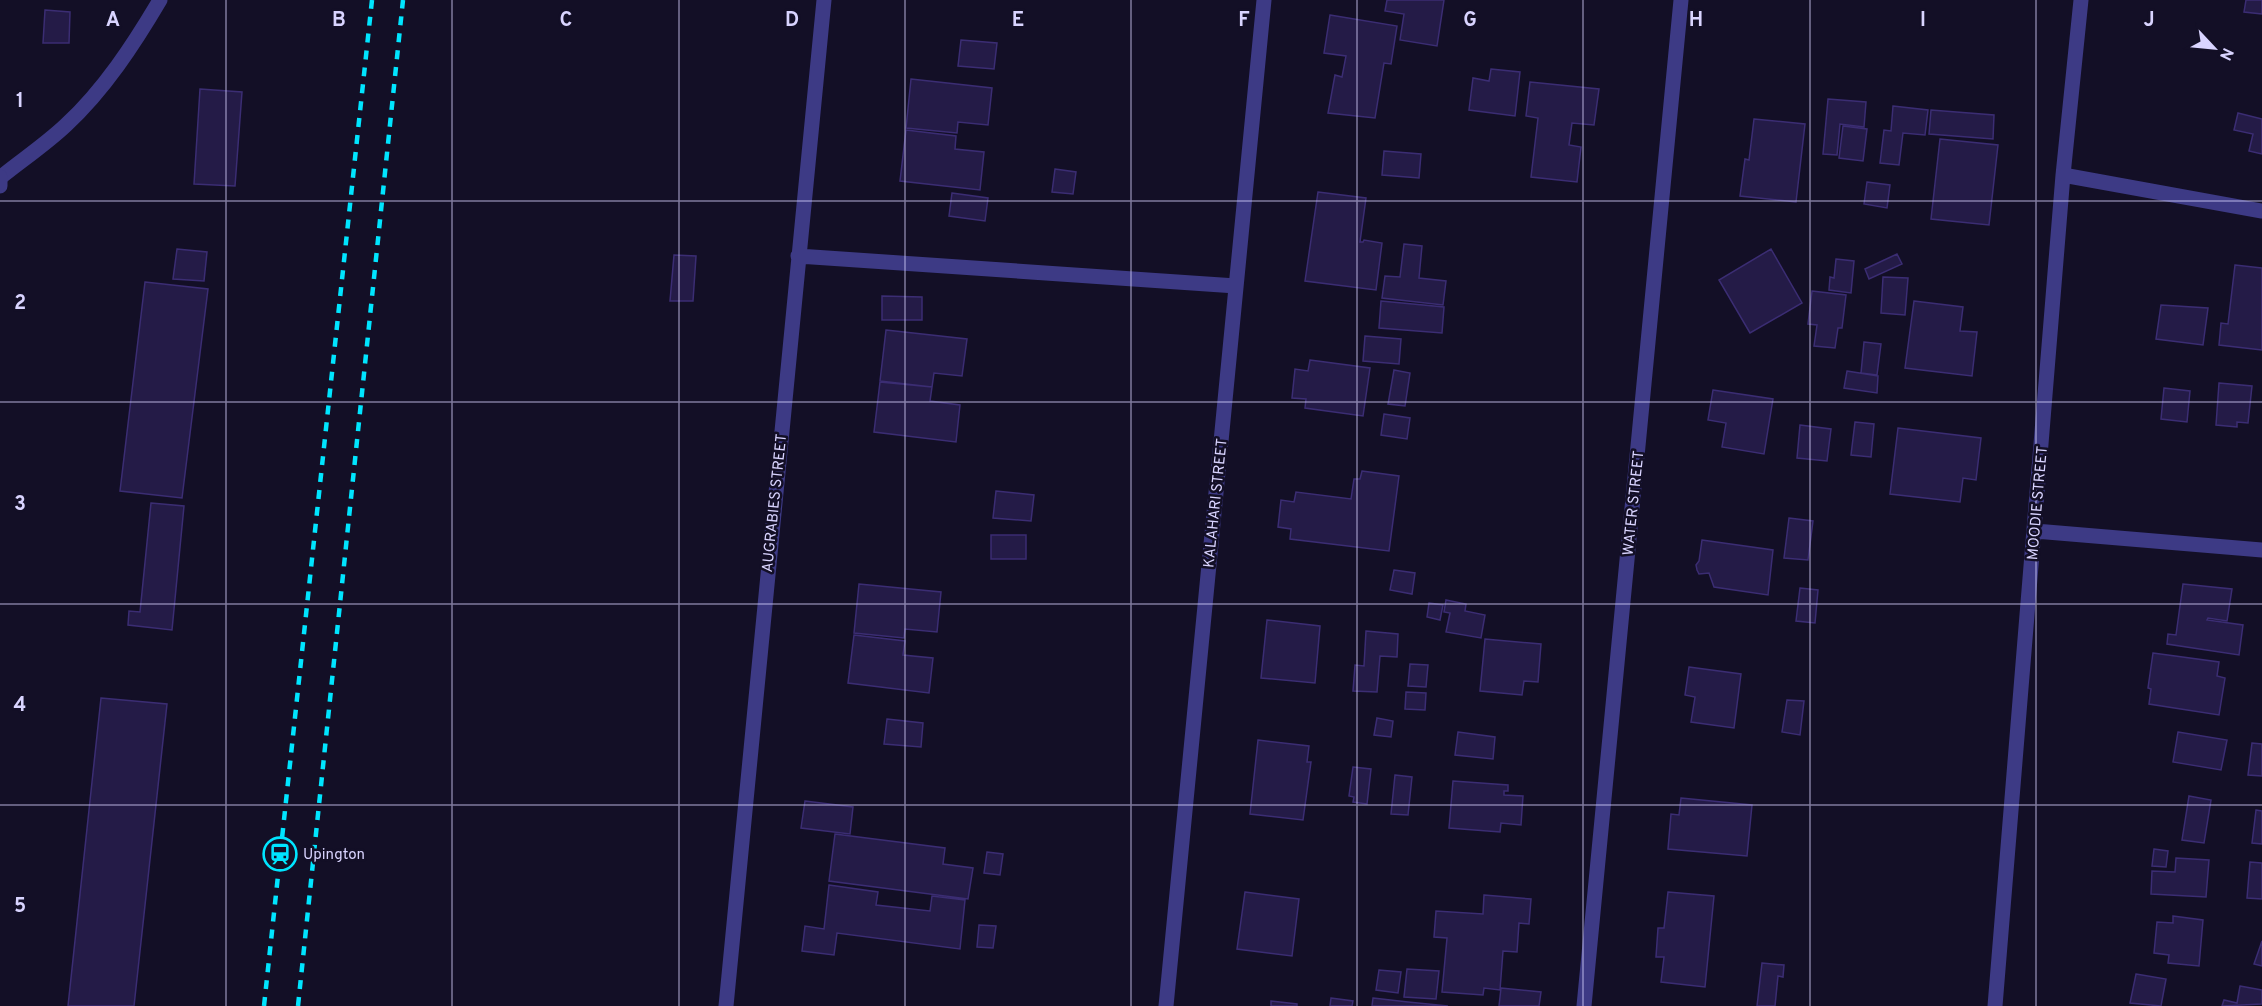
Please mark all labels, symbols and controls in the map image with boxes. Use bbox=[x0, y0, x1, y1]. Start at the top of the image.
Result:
text: A bbox=[106, 8, 120, 34]
text: B bbox=[332, 8, 346, 34]
text: C bbox=[560, 8, 572, 34]
text: D bbox=[785, 8, 799, 34]
text: E bbox=[1012, 8, 1024, 34]
text: F bbox=[1238, 8, 1250, 34]
text: G bbox=[1463, 8, 1477, 34]
text: H bbox=[1689, 8, 1703, 34]
text: I bbox=[1920, 8, 1926, 34]
text: J bbox=[2143, 8, 2155, 34]
north arrow bbox=[2184, 18, 2244, 78]
text: N bbox=[2214, 44, 2237, 63]
text: 1 bbox=[16, 89, 24, 115]
text: 2 bbox=[14, 291, 26, 317]
street label: AUGRABIES STREET bbox=[759, 433, 792, 573]
street label: KALAHARI STREET bbox=[1200, 437, 1233, 569]
street label: MOODIE STREET bbox=[2024, 445, 2053, 561]
street label: WATER STREET bbox=[1620, 450, 1649, 557]
text: 3 bbox=[14, 492, 26, 518]
text: 4 bbox=[14, 693, 26, 719]
station icon: Upington bbox=[262, 836, 298, 872]
place label: Upington bbox=[303, 846, 365, 865]
text: 5 bbox=[14, 894, 26, 920]

